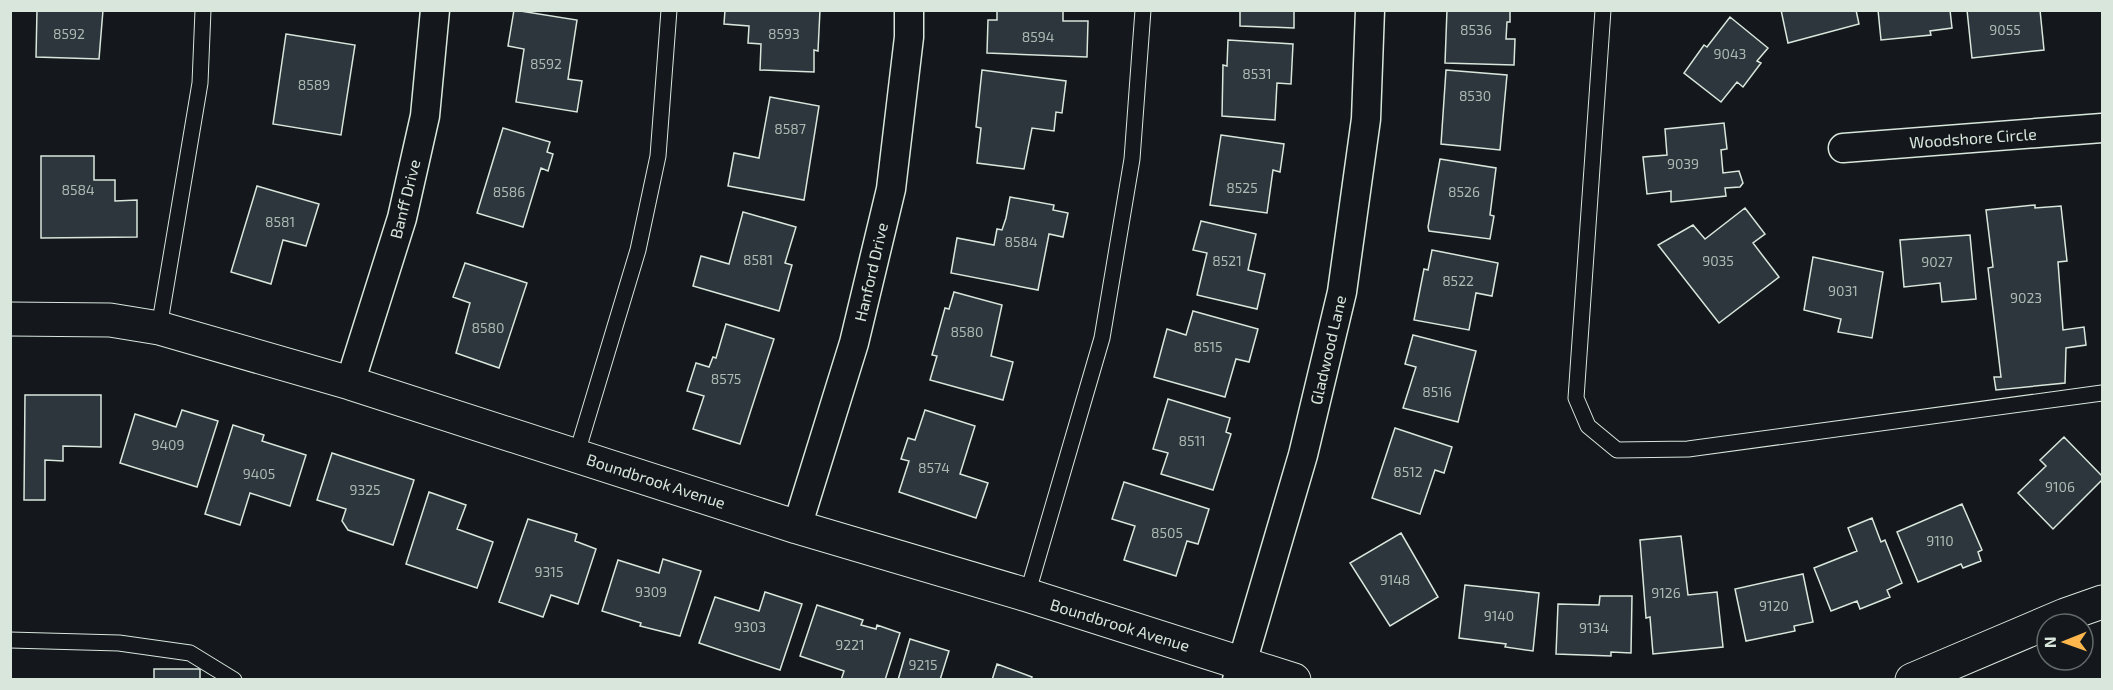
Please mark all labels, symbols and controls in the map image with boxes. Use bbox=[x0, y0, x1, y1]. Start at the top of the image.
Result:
house number: 8536 bbox=[1460, 21, 1492, 38]
house number: 9055 bbox=[1989, 21, 2021, 38]
house number: 8592 bbox=[53, 25, 85, 42]
house number: 8593 bbox=[768, 25, 800, 42]
house number: 8594 bbox=[1022, 28, 1054, 45]
house number: 9043 bbox=[1714, 45, 1746, 62]
house number: 8592 bbox=[530, 55, 562, 72]
house number: 8531 bbox=[1242, 65, 1272, 82]
house number: 8589 bbox=[298, 76, 330, 93]
house number: 8530 bbox=[1459, 87, 1491, 104]
house number: 8587 bbox=[774, 120, 806, 137]
street label: Woodshore Circle bbox=[1909, 124, 2037, 151]
house number: 9039 bbox=[1667, 155, 1699, 172]
street label: Banff Drive bbox=[386, 157, 424, 240]
house number: 8525 bbox=[1226, 179, 1258, 196]
house number: 8584 bbox=[61, 181, 95, 198]
house number: 8586 bbox=[493, 183, 525, 200]
house number: 8526 bbox=[1448, 183, 1480, 200]
house number: 8581 bbox=[265, 213, 295, 230]
street label: Hanford Drive bbox=[850, 221, 891, 323]
house number: 8584 bbox=[1004, 233, 1038, 250]
house number: 8581 bbox=[743, 251, 773, 268]
house number: 8521 bbox=[1212, 252, 1242, 269]
house number: 9035 bbox=[1702, 252, 1734, 269]
house number: 9027 bbox=[1921, 253, 1953, 270]
house number: 8522 bbox=[1442, 272, 1474, 289]
house number: 9031 bbox=[1828, 282, 1858, 299]
house number: 9023 bbox=[2010, 289, 2042, 306]
street label: Gladwood Lane bbox=[1306, 293, 1349, 406]
house number: 8580 bbox=[472, 319, 504, 336]
house number: 8580 bbox=[951, 323, 983, 340]
house number: 8515 bbox=[1193, 338, 1223, 355]
house number: 8575 bbox=[711, 370, 741, 387]
house number: 8516 bbox=[1422, 383, 1452, 400]
house number: 8511 bbox=[1178, 432, 1206, 449]
house number: 9409 bbox=[151, 436, 185, 453]
street label: Boundbrook Avenue bbox=[584, 449, 728, 512]
house number: 8574 bbox=[918, 459, 950, 476]
house number: 8512 bbox=[1393, 463, 1423, 480]
house number: 9405 bbox=[243, 465, 275, 482]
house number: 9106 bbox=[2045, 478, 2075, 495]
house number: 9325 bbox=[349, 481, 381, 498]
house number: 8505 bbox=[1151, 524, 1183, 541]
house number: 9110 bbox=[1926, 532, 1954, 549]
house number: 9315 bbox=[535, 563, 563, 580]
house number: 9148 bbox=[1380, 571, 1410, 588]
house number: 9309 bbox=[635, 583, 667, 600]
house number: 9126 bbox=[1651, 584, 1681, 601]
street label: Boundbrook Avenue bbox=[1048, 594, 1192, 655]
house number: 9120 bbox=[1759, 597, 1789, 614]
house number: 9140 bbox=[1484, 607, 1514, 624]
north arrow bbox=[2035, 612, 2095, 672]
house number: 9303 bbox=[734, 618, 766, 635]
house number: 9134 bbox=[1579, 619, 1609, 636]
house number: 9221 bbox=[835, 636, 865, 653]
text: N bbox=[2040, 636, 2059, 648]
house number: 9215 bbox=[909, 656, 937, 673]

